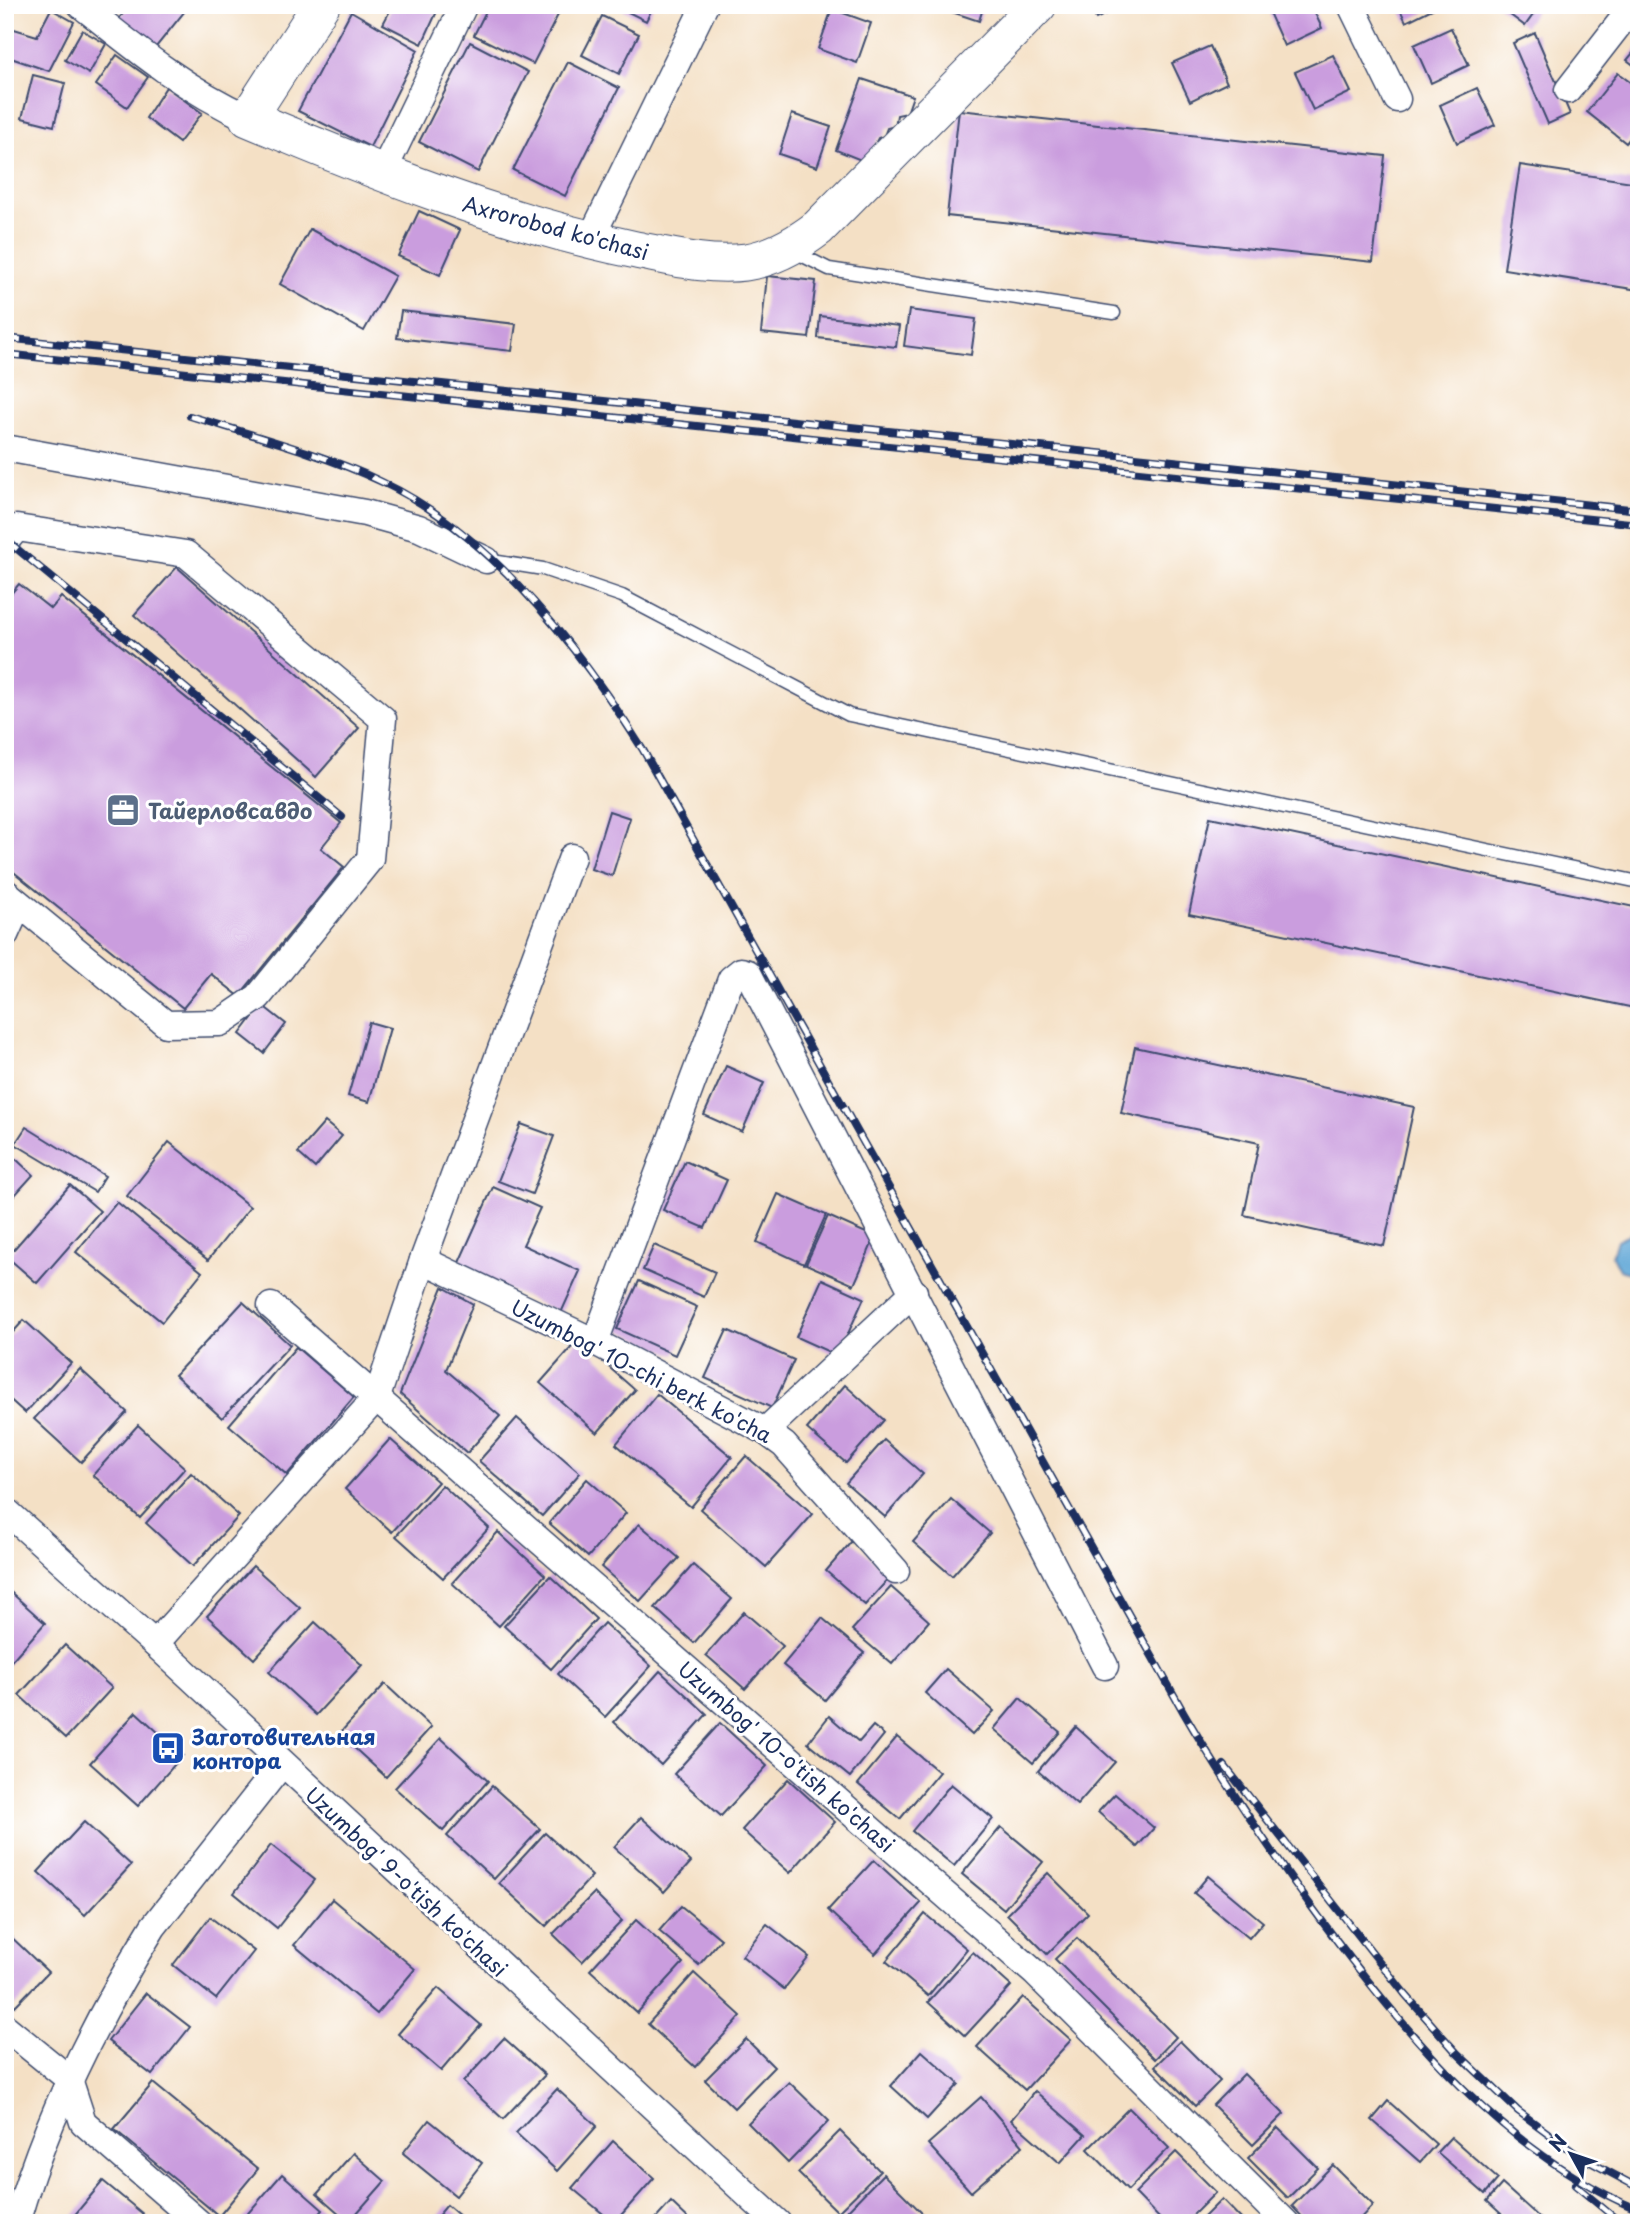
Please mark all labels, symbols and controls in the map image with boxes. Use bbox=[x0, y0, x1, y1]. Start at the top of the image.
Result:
street label: Axrorobod ko'chasi bbox=[459, 187, 653, 267]
office icon: Тайерловсавдо bbox=[104, 791, 142, 829]
place label: Тайерловсавдо bbox=[148, 794, 312, 826]
street label: Uzumbog' 10-chi berk ko'cha bbox=[506, 1290, 778, 1450]
street label: Uzumbog' 10-o'tish ko'chasi bbox=[672, 1653, 902, 1859]
place label: Заготовительная контора bbox=[191, 1720, 376, 1776]
bus stop icon: Заготовительная контора bbox=[149, 1729, 187, 1767]
street label: Uzumbog' 9-o'tish ko'chasi bbox=[299, 1778, 515, 1984]
north arrow bbox=[1536, 2120, 1606, 2190]
text: N bbox=[1542, 2128, 1573, 2157]

